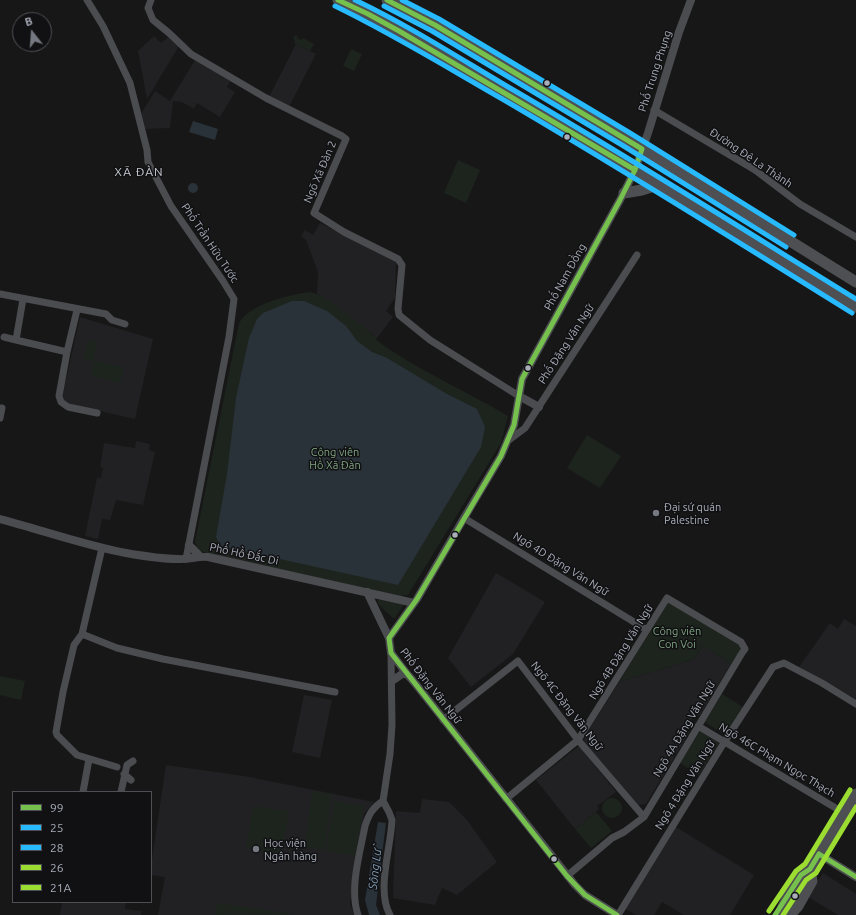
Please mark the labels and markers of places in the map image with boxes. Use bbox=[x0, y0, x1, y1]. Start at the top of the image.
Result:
unlabelled marker bbox=[542, 78, 552, 88]
unlabelled marker bbox=[562, 132, 572, 142]
unlabelled marker bbox=[523, 363, 533, 373]
place label: Đại sứ quán Palestine bbox=[664, 500, 721, 526]
marker: Đại sứ quán Palestine bbox=[651, 508, 661, 518]
unlabelled marker bbox=[450, 530, 460, 540]
place label: Học viện Ngân hàng bbox=[264, 836, 317, 862]
marker: Học viện Ngân hàng bbox=[251, 844, 261, 854]
unlabelled marker bbox=[549, 854, 559, 864]
unlabelled marker bbox=[790, 891, 800, 901]

